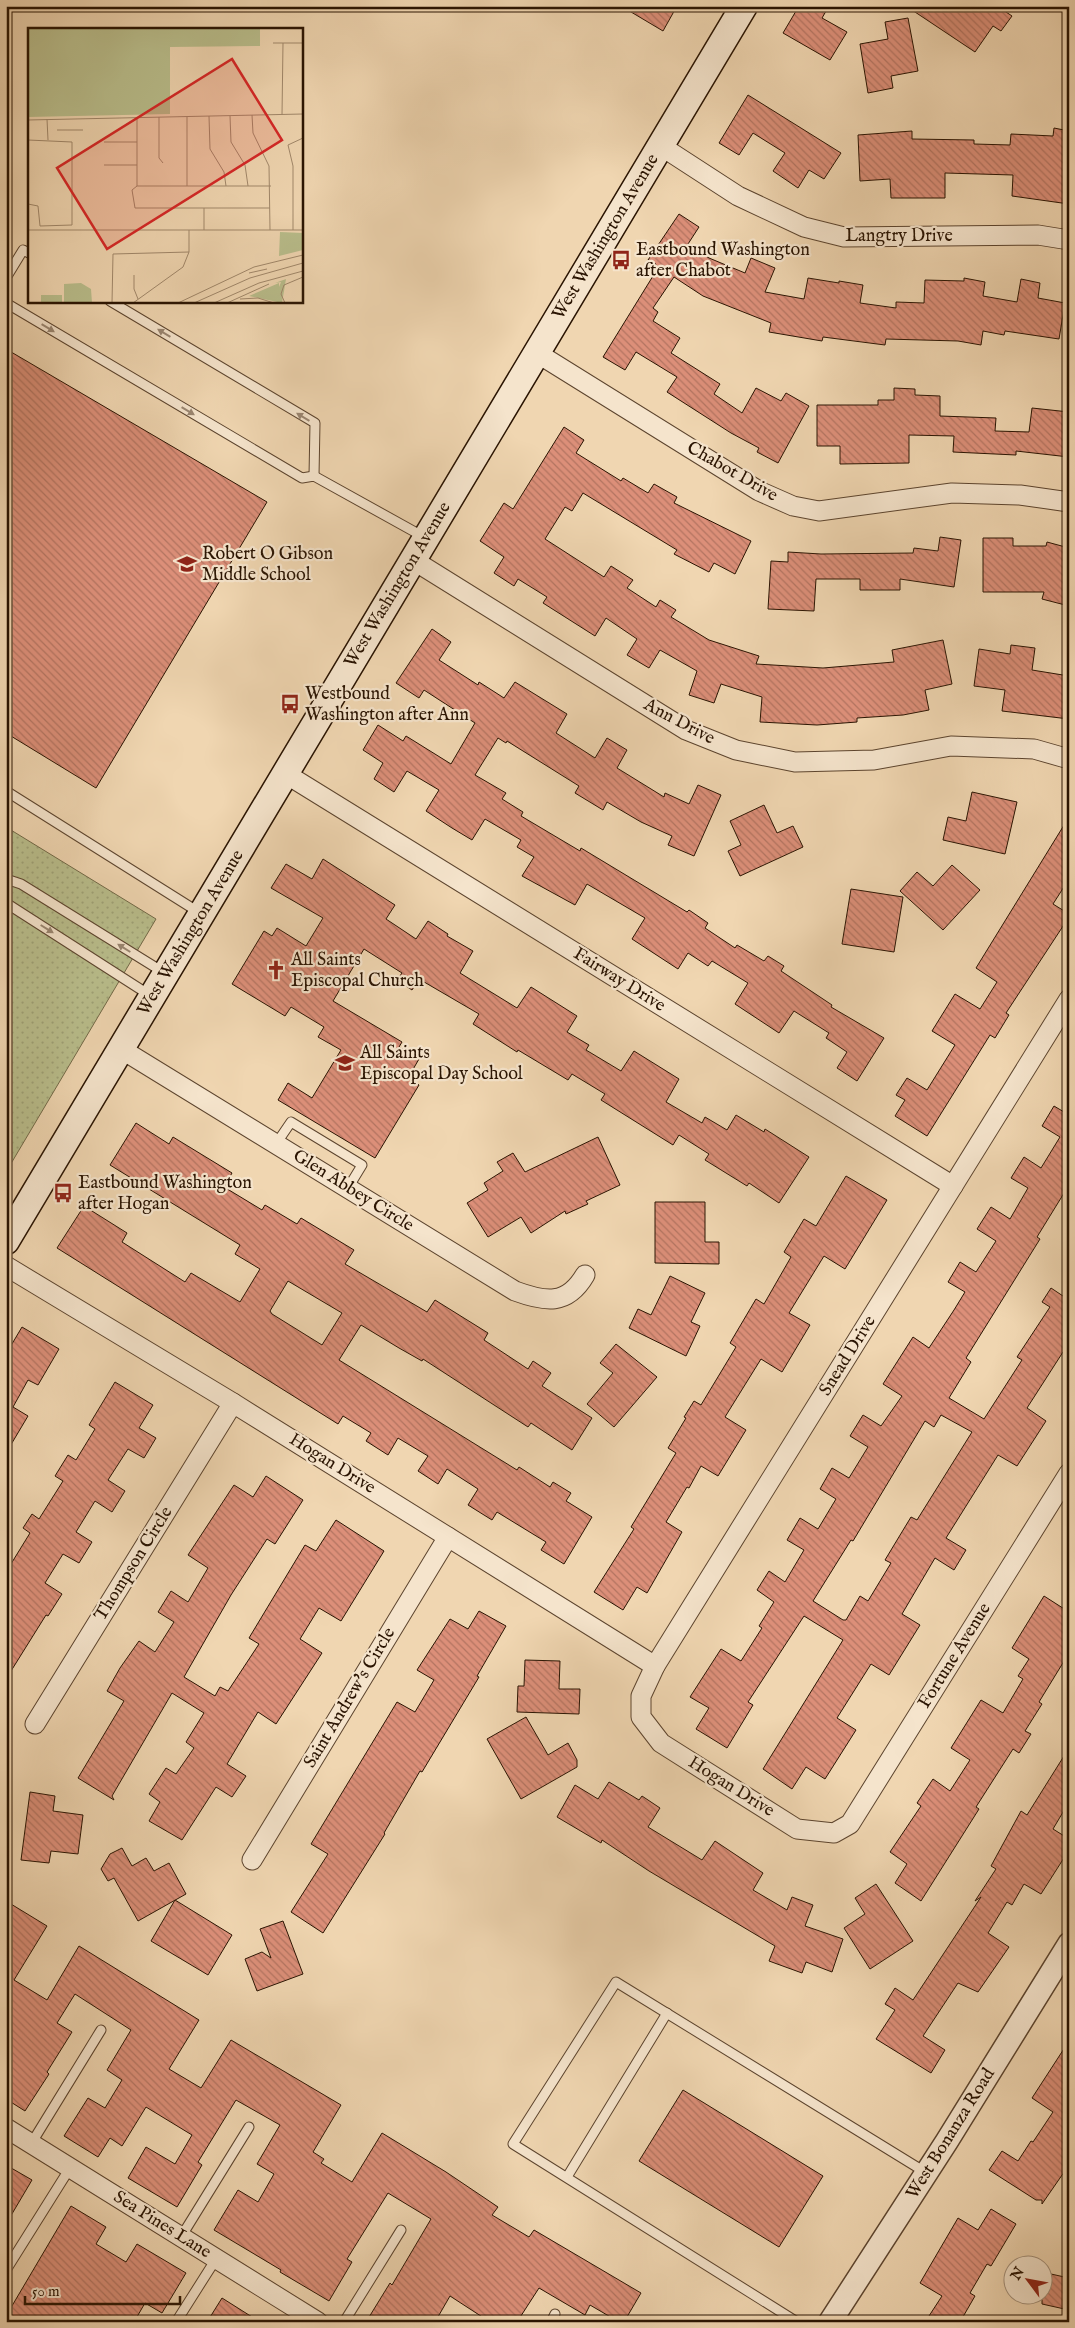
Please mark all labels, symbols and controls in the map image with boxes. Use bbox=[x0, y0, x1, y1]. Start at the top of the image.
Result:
inset map bbox=[28, 28, 302, 302]
street label: West Washington Avenue bbox=[547, 150, 665, 324]
street label: Langtry Drive bbox=[845, 225, 953, 248]
place label: Eastbound Washington after Chabot bbox=[636, 239, 810, 283]
bus stop icon: Eastbound Washington after Chabot bbox=[610, 249, 632, 271]
one-way arrow bbox=[42, 323, 55, 332]
one-way arrow bbox=[157, 329, 170, 338]
one-way arrow bbox=[181, 406, 194, 415]
one-way arrow bbox=[297, 412, 310, 421]
street label: Chabot Drive bbox=[682, 437, 782, 507]
street label: West Washington Avenue bbox=[339, 498, 457, 672]
place label: Robert O Gibson Middle School bbox=[202, 543, 333, 587]
school or university icon: Robert O Gibson Middle School bbox=[176, 553, 198, 575]
place label: Westbound Washington after Ann bbox=[305, 683, 469, 727]
bus stop icon: Westbound Washington after Ann bbox=[279, 693, 301, 715]
street label: Ann Drive bbox=[639, 693, 718, 750]
street label: West Washington Avenue bbox=[132, 846, 250, 1020]
one-way arrow bbox=[40, 925, 54, 934]
one-way arrow bbox=[117, 943, 131, 952]
street label: Fairway Drive bbox=[569, 943, 669, 1017]
place label: All Saints Episcopal Church bbox=[290, 949, 424, 993]
church icon: All Saints Episcopal Church bbox=[265, 959, 287, 981]
place label: All Saints Episcopal Day School bbox=[359, 1042, 523, 1086]
school or university icon: All Saints Episcopal Day School bbox=[334, 1052, 356, 1074]
street label: Glen Abbey Circle bbox=[288, 1145, 418, 1237]
place label: Eastbound Washington after Hogan bbox=[78, 1172, 252, 1216]
bus stop icon: Eastbound Washington after Hogan bbox=[52, 1182, 74, 1204]
street label: Snead Drive bbox=[814, 1312, 882, 1400]
street label: Hogan Drive bbox=[284, 1428, 380, 1500]
street label: Thompson Circle bbox=[90, 1503, 178, 1625]
street label: Fortune Avenue bbox=[913, 1599, 997, 1713]
street label: Saint Andrew's Circle bbox=[299, 1624, 401, 1772]
street label: Hogan Drive bbox=[683, 1751, 779, 1823]
street label: West Bonanza Road bbox=[901, 2064, 1001, 2204]
street label: Sea Pines Lane bbox=[109, 2186, 215, 2264]
north arrow bbox=[1002, 2256, 1052, 2306]
text: N bbox=[1006, 2264, 1029, 2284]
scale bar bbox=[25, 2273, 180, 2305]
text: 50 m bbox=[32, 2282, 60, 2301]

